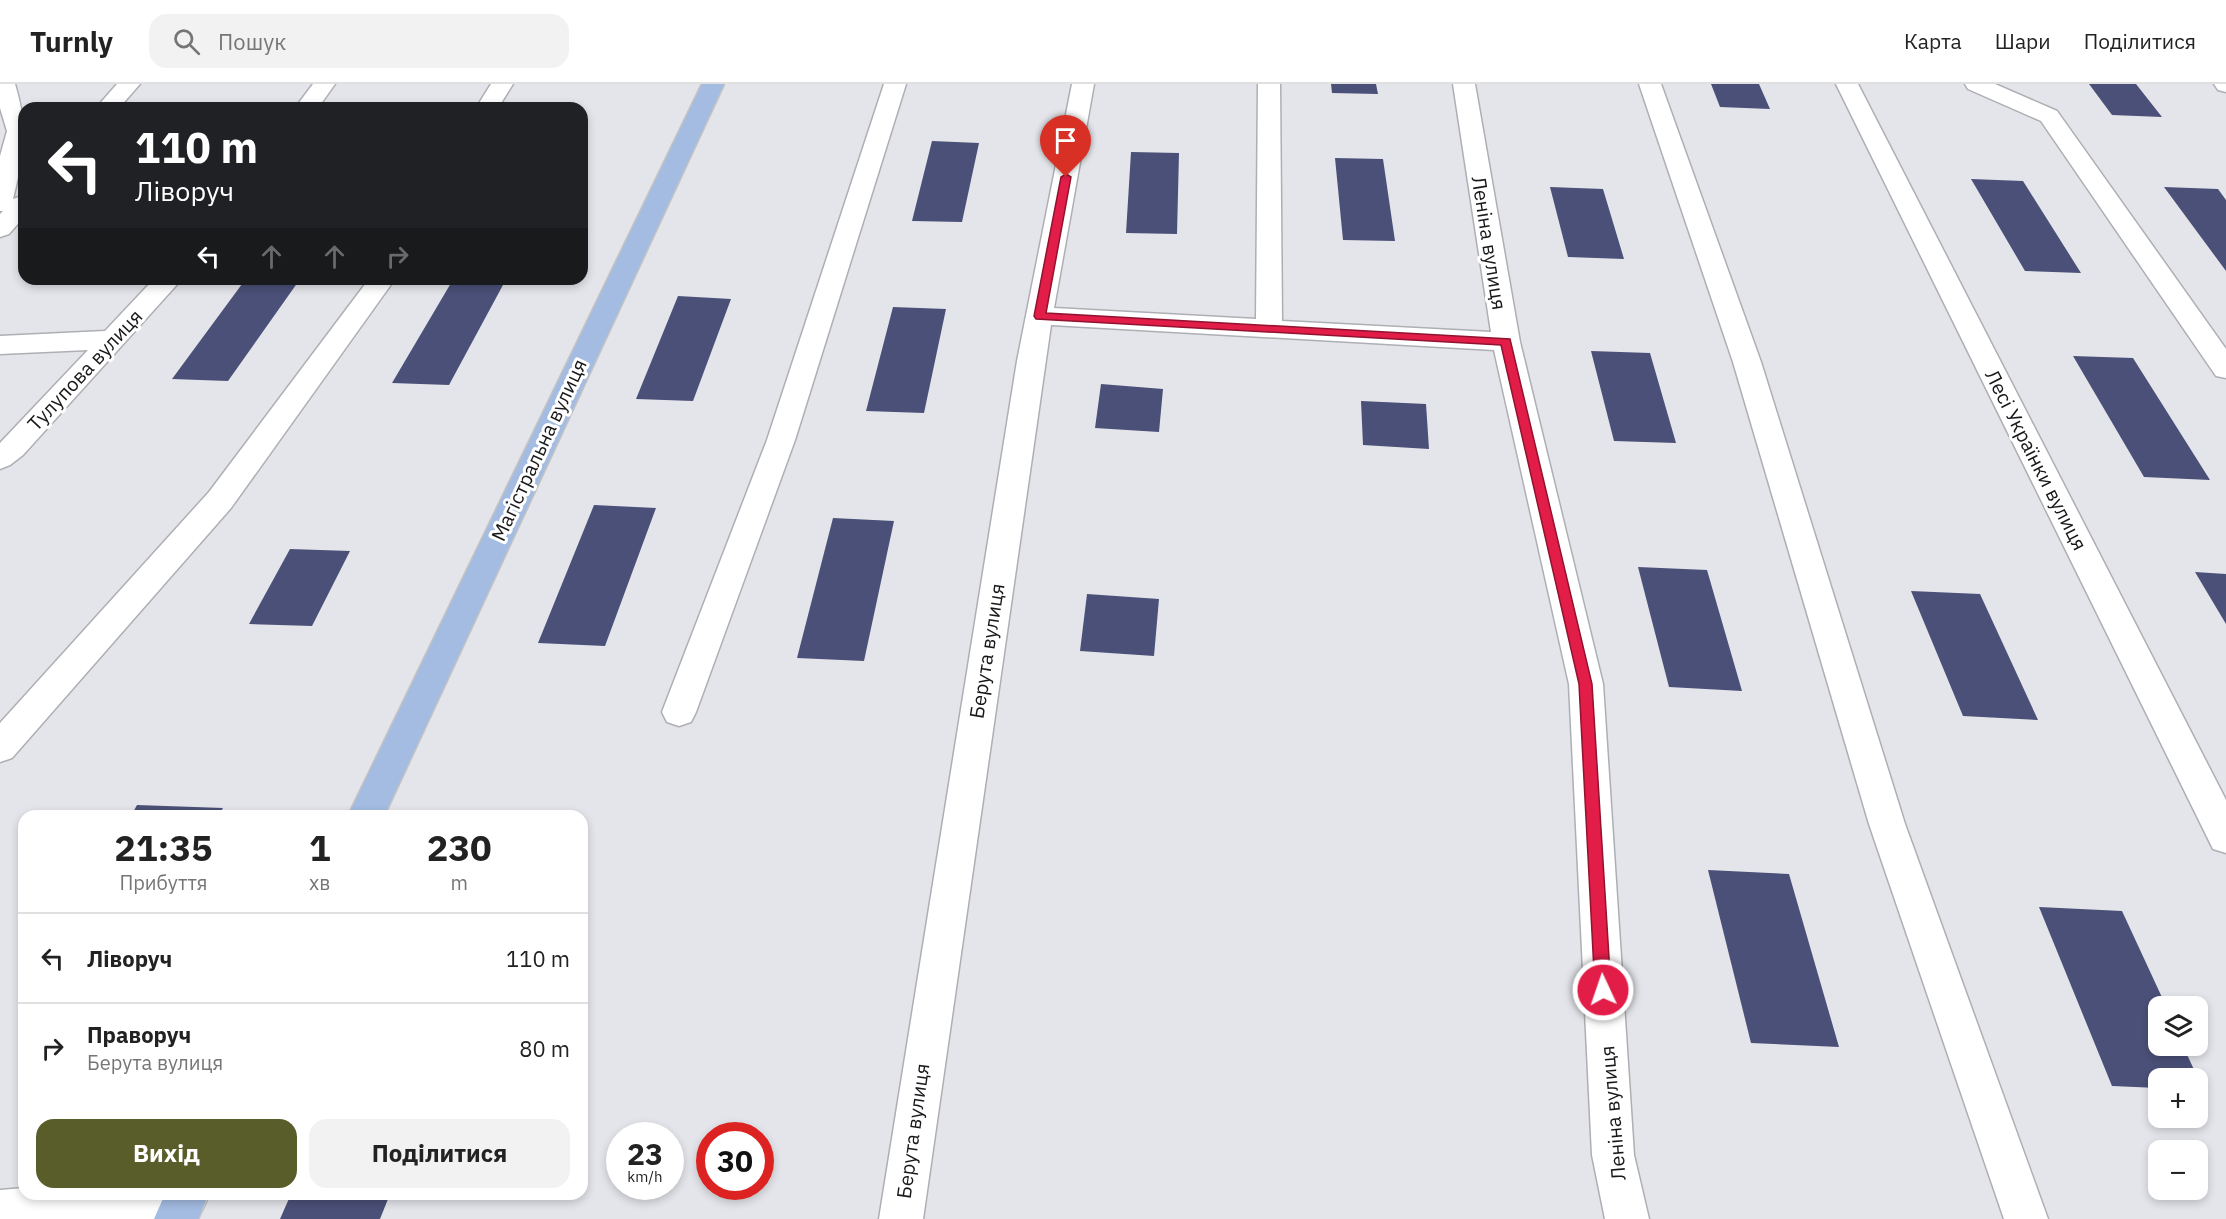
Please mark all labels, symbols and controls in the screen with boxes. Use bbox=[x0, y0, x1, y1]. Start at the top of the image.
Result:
search box bbox=[149, 14, 569, 68]
text: Turnly bbox=[30, 23, 113, 60]
icon: search bbox=[170, 25, 203, 58]
text: Пошук bbox=[218, 27, 286, 56]
text: Карта bbox=[1904, 27, 1962, 55]
text: Шари bbox=[1995, 27, 2051, 55]
text: Поділитися bbox=[2084, 27, 2196, 55]
pin bbox=[1040, 115, 1091, 177]
text: 110 m bbox=[135, 120, 258, 175]
icon: arrive bbox=[1049, 124, 1082, 157]
icon: left bbox=[36, 126, 114, 204]
text: Ліворуч bbox=[135, 173, 234, 208]
street label: Леніна вулиця bbox=[1466, 174, 1513, 312]
icon: left bbox=[192, 240, 225, 273]
icon: ahead bbox=[255, 240, 288, 273]
icon: ahead bbox=[318, 240, 351, 273]
icon: right bbox=[381, 240, 414, 273]
street label: Тулупова вулиця bbox=[21, 303, 148, 436]
street label: Магістральна вулиця bbox=[484, 354, 593, 545]
street label: Лесі Українки вулиця bbox=[1979, 365, 2094, 555]
street label: Берута вулиця bbox=[963, 581, 1011, 720]
text: 21:35 bbox=[114, 824, 213, 871]
text: 1 bbox=[309, 824, 331, 871]
text: 230 bbox=[427, 824, 492, 871]
text: Прибуття bbox=[119, 869, 208, 896]
text: хв bbox=[309, 869, 330, 896]
text: m bbox=[451, 869, 468, 896]
icon: left bbox=[36, 942, 69, 975]
text: Ліворуч bbox=[87, 944, 172, 973]
text: 110 m bbox=[506, 944, 570, 973]
position arrow bbox=[1571, 958, 1635, 1022]
map controls bbox=[2148, 996, 2208, 1200]
button: layers bbox=[2148, 996, 2208, 1056]
text: Праворуч bbox=[87, 1020, 191, 1049]
icon: right bbox=[36, 1032, 69, 1065]
text: 80 m bbox=[519, 1034, 570, 1063]
street label: Леніна вулиця bbox=[1593, 1045, 1632, 1181]
text: Берута вулиця bbox=[87, 1049, 223, 1076]
street label: Берута вулиця bbox=[890, 1062, 935, 1200]
button: + bbox=[2148, 1068, 2208, 1128]
button: Вихід bbox=[36, 1119, 297, 1188]
button: Поділитися bbox=[309, 1119, 570, 1188]
speed limit sign: 30 bbox=[696, 1122, 774, 1200]
text: 23 bbox=[627, 1134, 663, 1173]
button: − bbox=[2148, 1140, 2208, 1200]
text: km/h bbox=[627, 1167, 663, 1186]

